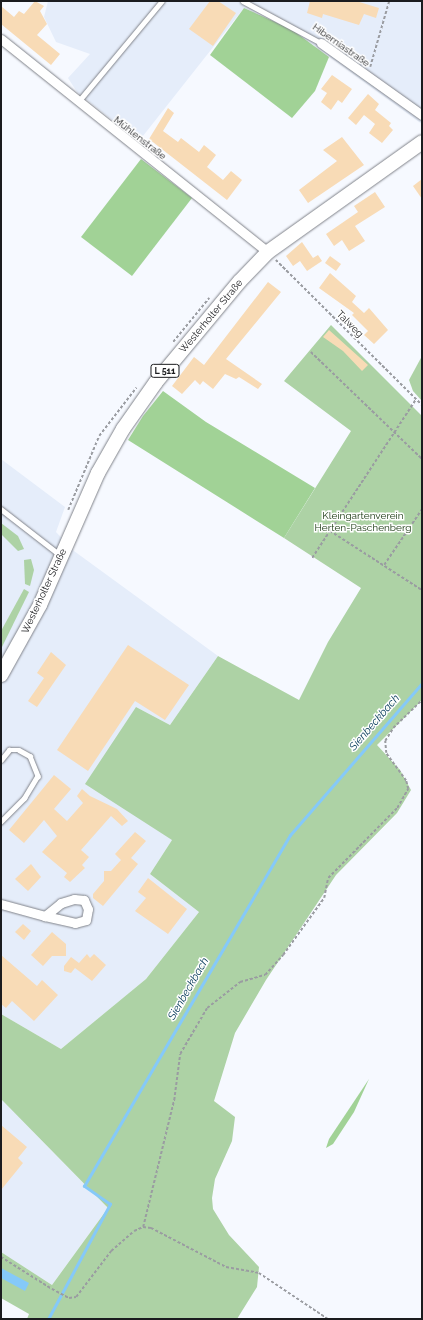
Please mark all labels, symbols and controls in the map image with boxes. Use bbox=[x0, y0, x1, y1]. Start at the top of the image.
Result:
street label: Hiberniastraße bbox=[310, 21, 372, 69]
street label: Mühlenstraße bbox=[111, 114, 169, 162]
street label: Westerholter Straße bbox=[177, 277, 245, 355]
street label: Talweg bbox=[334, 308, 366, 340]
road number: L 511 bbox=[150, 364, 180, 378]
park label: Kleingartenverein Herten-Paschenberg bbox=[315, 509, 411, 532]
street label: Westerholter Straße bbox=[19, 547, 69, 635]
water label: Sienbeckbach bbox=[347, 692, 403, 754]
water label: Sienbeckbach bbox=[166, 955, 212, 1023]

